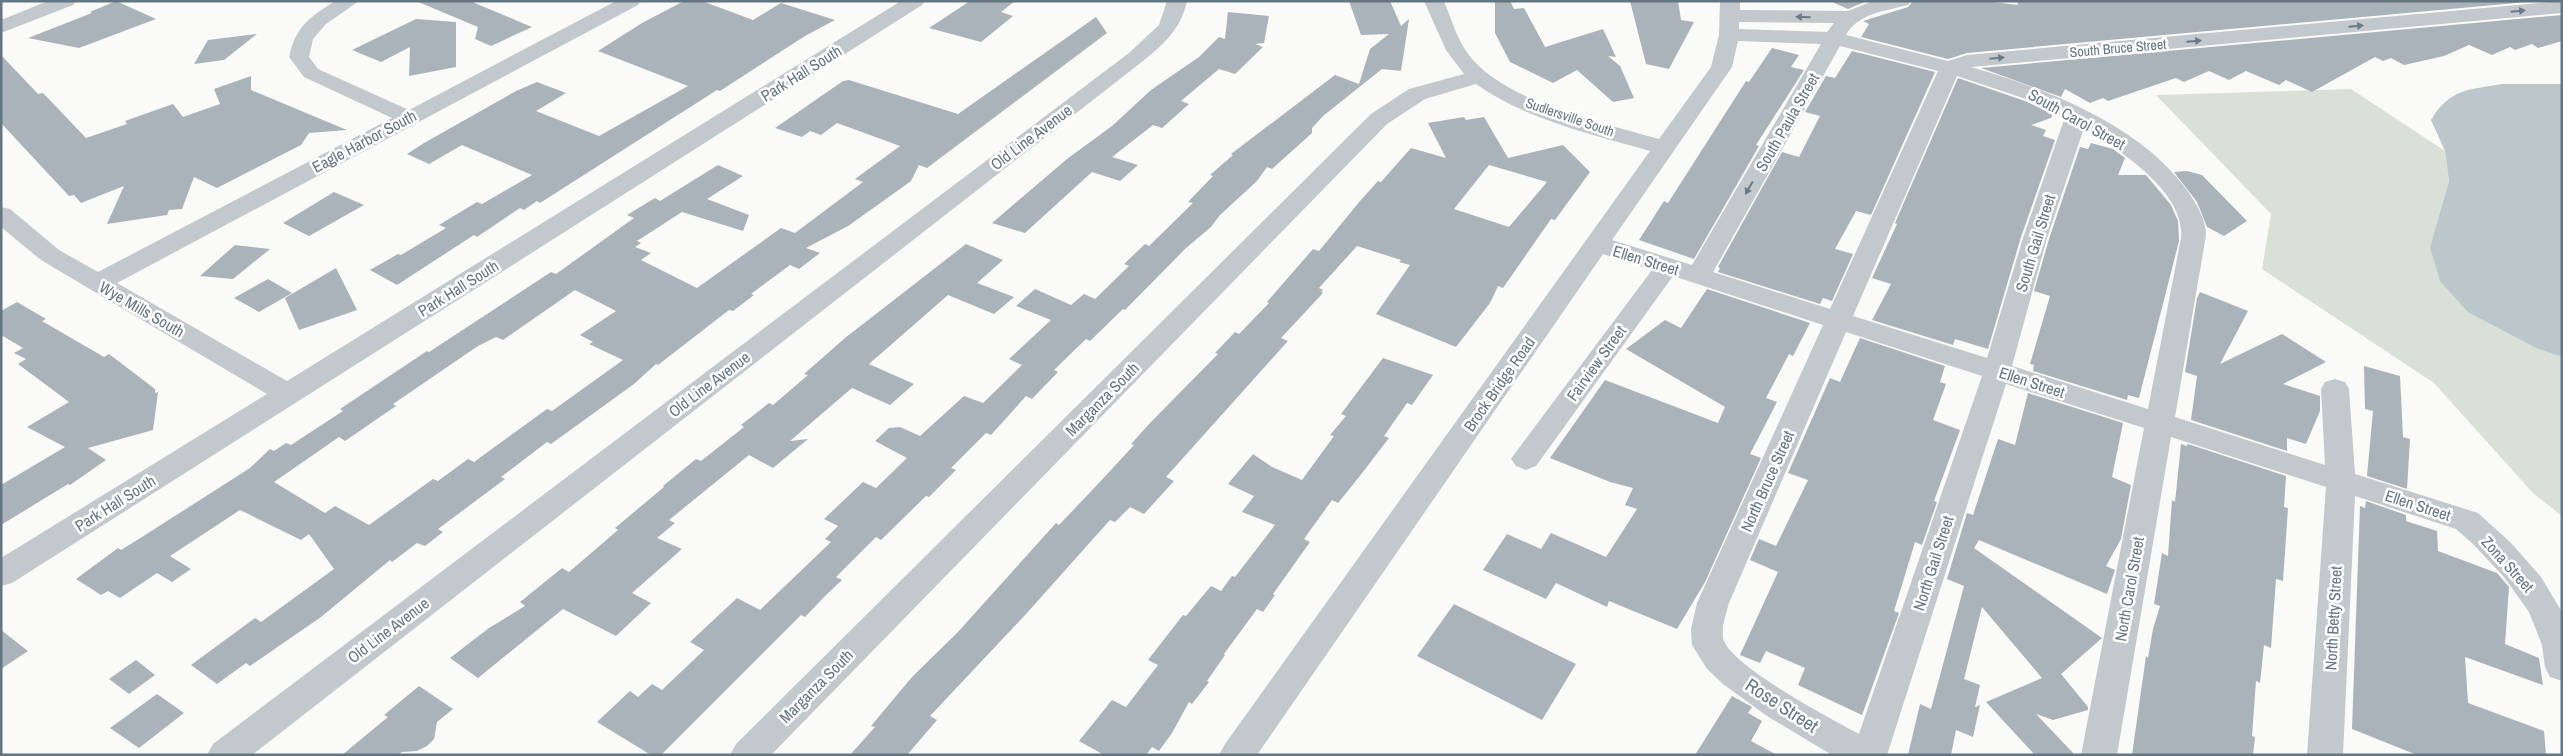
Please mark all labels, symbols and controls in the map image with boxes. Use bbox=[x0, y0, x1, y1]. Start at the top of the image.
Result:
one-way arrow bbox=[2510, 7, 2526, 15]
one-way arrow bbox=[1794, 13, 1810, 21]
one-way arrow bbox=[2348, 22, 2364, 30]
street label: South Bruce Street bbox=[2069, 35, 2167, 61]
one-way arrow bbox=[2186, 37, 2202, 45]
street label: Park Hall South bbox=[757, 40, 845, 106]
one-way arrow bbox=[1990, 54, 2006, 62]
street label: South Paula Street bbox=[1750, 69, 1824, 175]
street label: South Carol Street bbox=[2024, 83, 2130, 155]
street label: Sudlersville South bbox=[1523, 93, 1617, 141]
street label: Old Line Avenue bbox=[986, 99, 1076, 175]
street label: Eagle Harbor South bbox=[308, 104, 420, 178]
one-way arrow bbox=[1745, 180, 1753, 195]
street label: South Gail Street bbox=[2010, 191, 2060, 294]
street label: Ellen Street bbox=[1610, 240, 1682, 281]
street label: Park Hall South bbox=[414, 255, 502, 321]
street label: Wye Mills South bbox=[95, 276, 189, 342]
street label: Fairview Street bbox=[1561, 321, 1631, 405]
street label: Brock Bridge Road bbox=[1458, 332, 1540, 436]
street label: Old Line Avenue bbox=[664, 346, 754, 422]
street label: Marganza South bbox=[1060, 357, 1144, 441]
street label: Ellen Street bbox=[1996, 361, 2068, 403]
street label: North Bruce Street bbox=[1735, 427, 1799, 535]
street label: Park Hall South bbox=[71, 470, 159, 536]
street label: Ellen Street bbox=[2382, 484, 2454, 526]
street label: North Gail Street bbox=[1907, 512, 1959, 613]
street label: Zona Street bbox=[2477, 531, 2539, 597]
street label: North Carol Street bbox=[2109, 535, 2149, 643]
street label: North Betty Street bbox=[2319, 565, 2347, 671]
street label: Old Line Avenue bbox=[343, 592, 433, 668]
street label: Marganza South bbox=[774, 644, 858, 728]
street label: Rose Street bbox=[1740, 672, 1824, 739]

